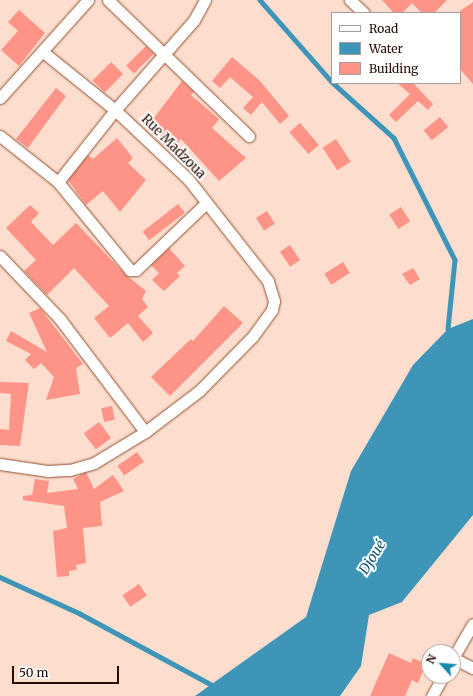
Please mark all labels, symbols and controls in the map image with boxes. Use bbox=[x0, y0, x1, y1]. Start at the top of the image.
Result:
legend bbox=[331, 12, 461, 84]
text: Road bbox=[369, 21, 398, 36]
text: Water bbox=[369, 41, 403, 56]
text: Building bbox=[369, 61, 418, 76]
street label: Rue Madzoua bbox=[138, 112, 208, 182]
water label: Djoué bbox=[355, 537, 389, 577]
north arrow bbox=[421, 644, 461, 684]
text: N bbox=[423, 652, 439, 666]
scale bar bbox=[14, 658, 121, 684]
text: 50 m bbox=[19, 665, 48, 680]

